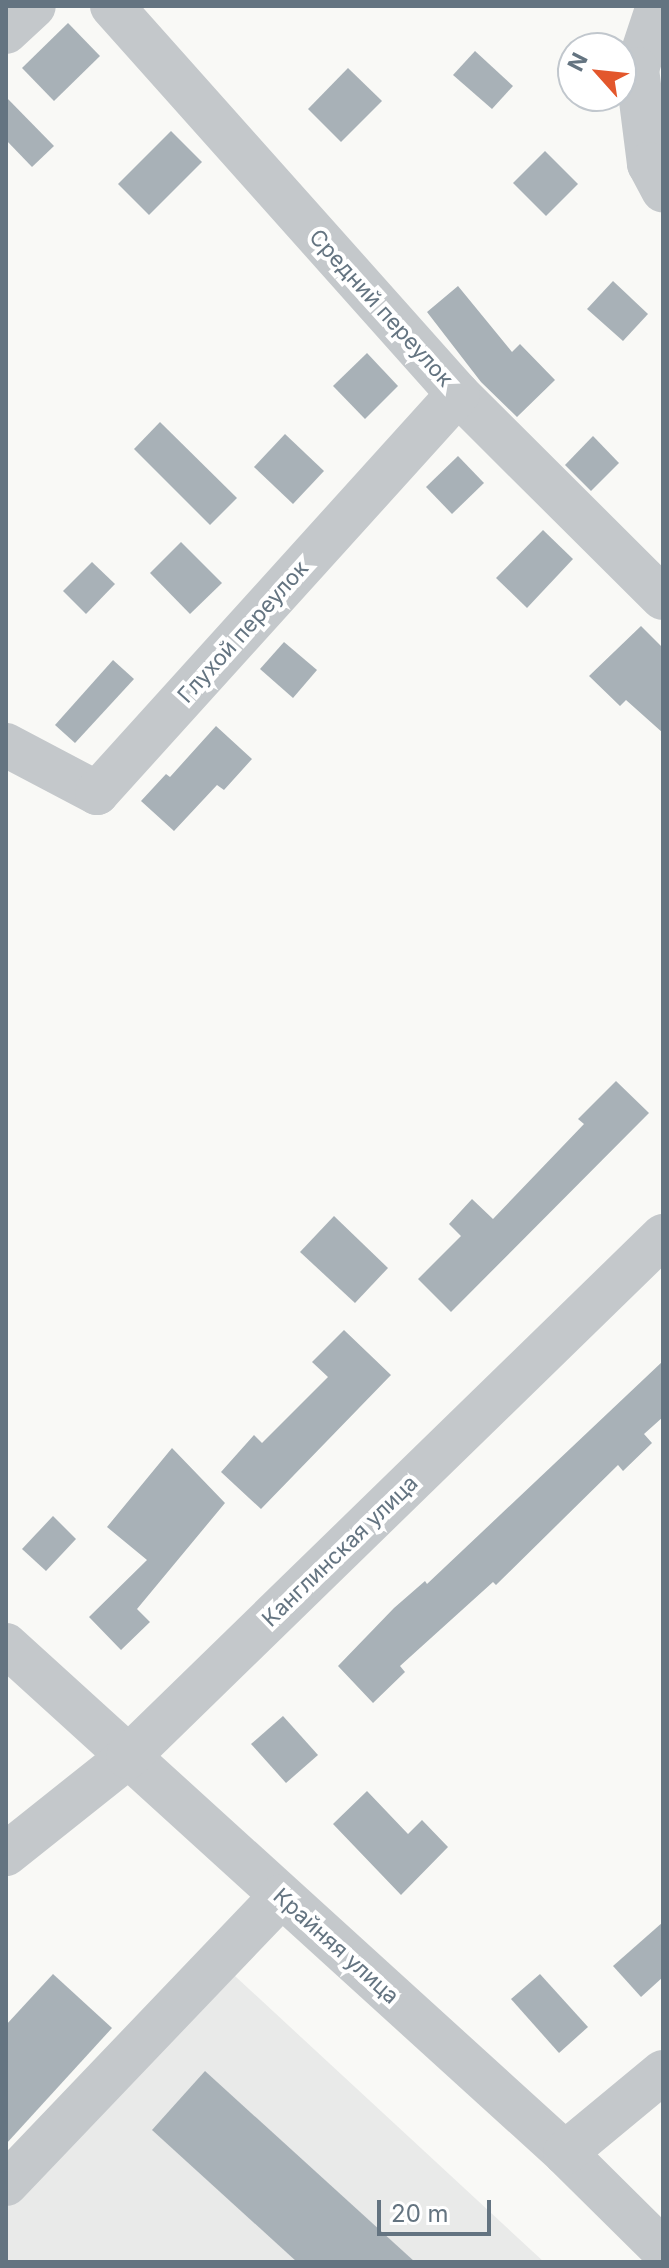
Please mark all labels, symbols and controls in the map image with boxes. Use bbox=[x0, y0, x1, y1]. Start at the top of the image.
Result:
north arrow bbox=[557, 32, 637, 112]
text: N bbox=[562, 49, 593, 75]
street label: Средний переулок bbox=[304, 224, 458, 392]
street label: Глухой переулок bbox=[172, 556, 314, 708]
street label: Канглинская улица bbox=[257, 1470, 423, 1632]
street label: Крайняя улица bbox=[268, 1883, 404, 2009]
scale bar bbox=[381, 2184, 495, 2234]
text: 20 m bbox=[391, 2199, 449, 2228]

